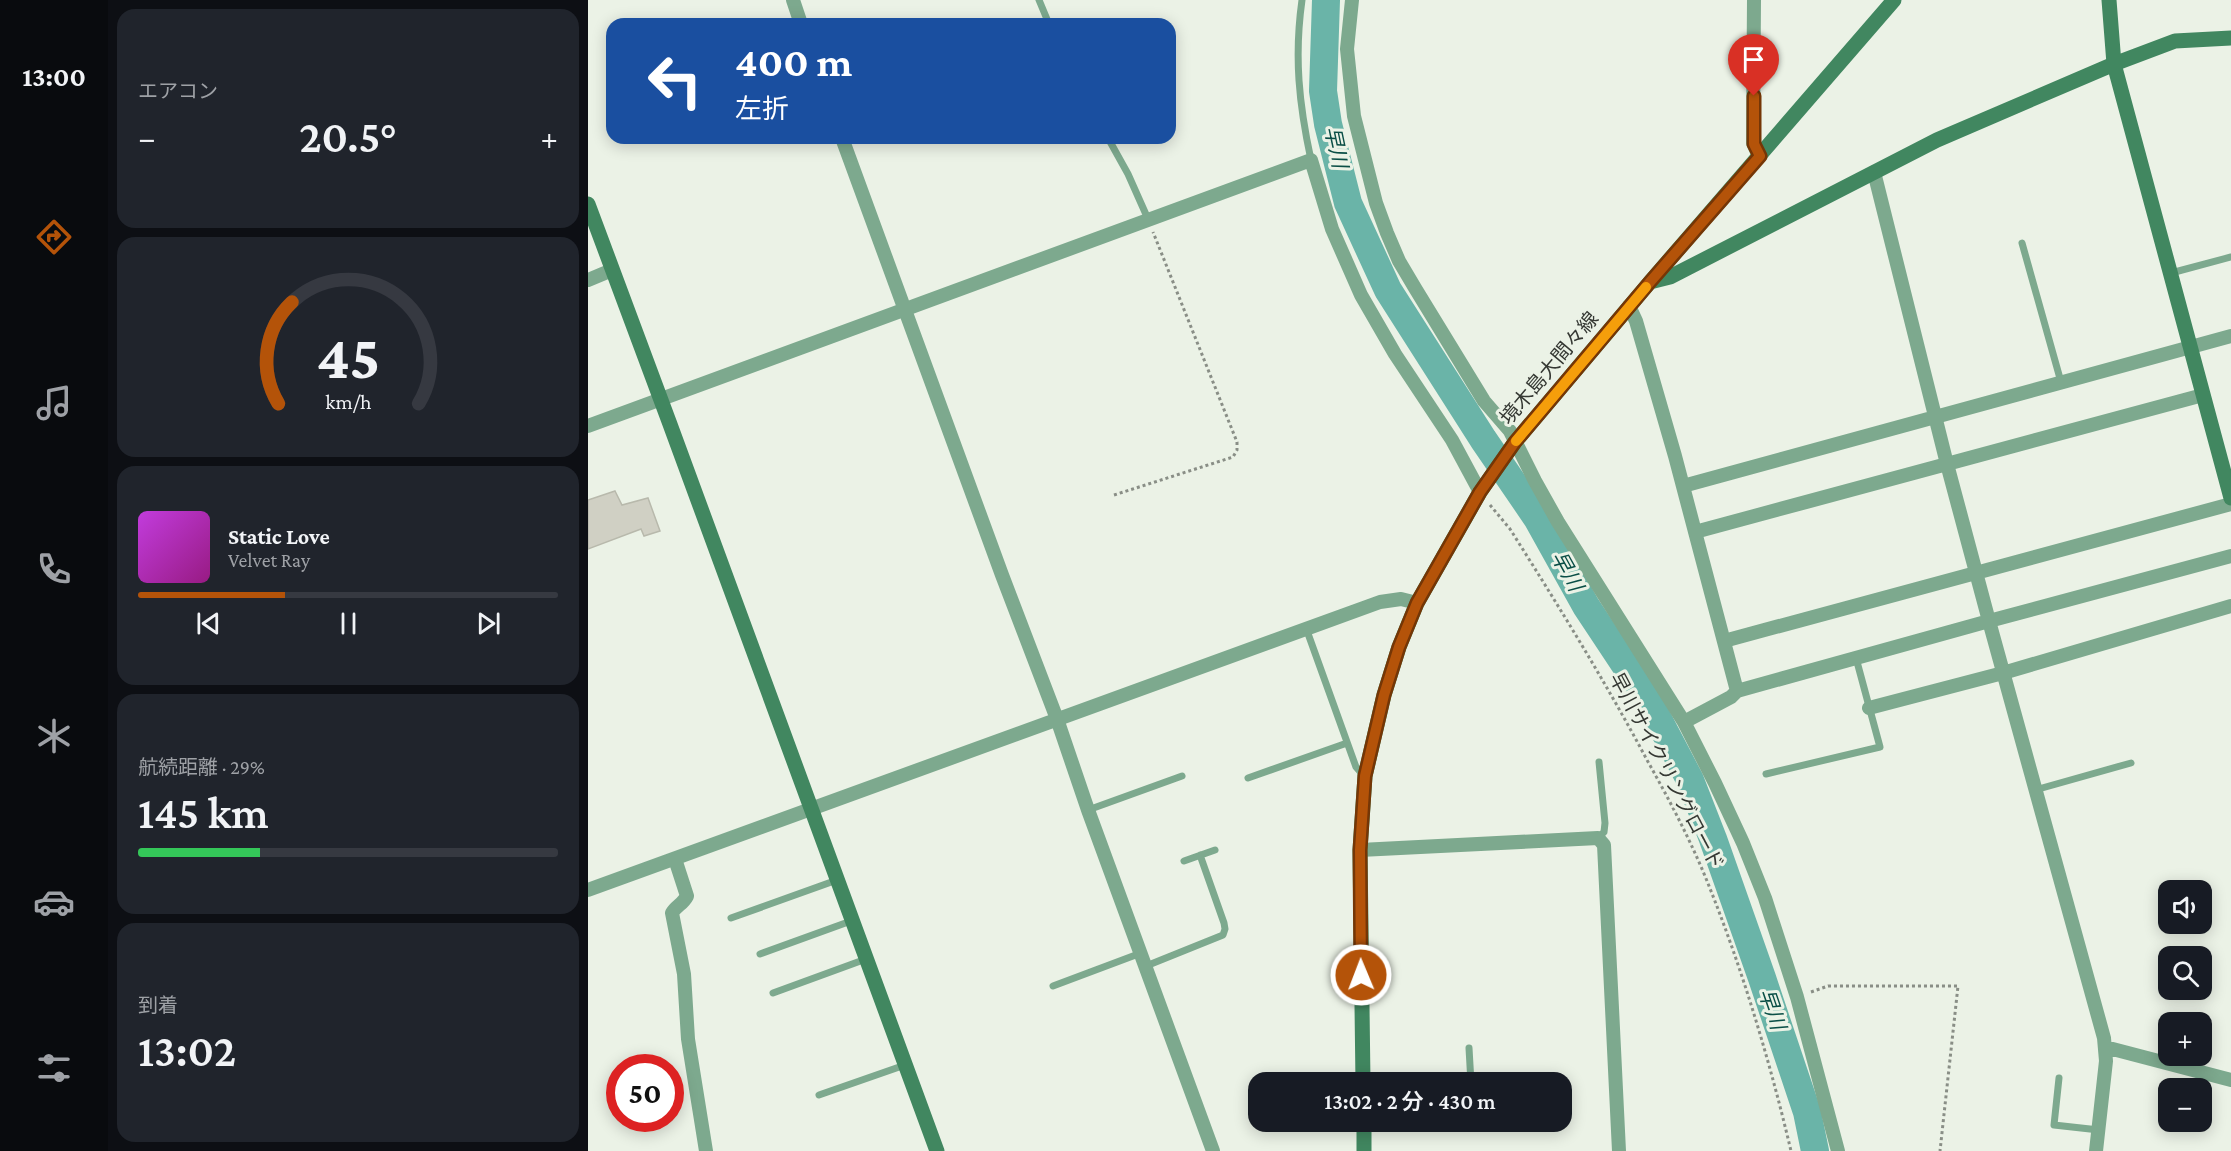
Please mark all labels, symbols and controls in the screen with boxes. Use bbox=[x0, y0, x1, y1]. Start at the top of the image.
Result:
pin bbox=[1728, 34, 1779, 96]
text: 400 m bbox=[735, 38, 852, 85]
icon: left bbox=[636, 42, 714, 120]
icon: arrive bbox=[1737, 43, 1770, 76]
text: 13:00 bbox=[22, 62, 86, 92]
text: エアコン bbox=[138, 80, 218, 102]
text: 左折 bbox=[735, 94, 789, 124]
text: 20.5° bbox=[299, 112, 397, 162]
text: − bbox=[138, 119, 155, 156]
text: + bbox=[541, 119, 558, 156]
water label: 早川 bbox=[1320, 124, 1353, 172]
icon: directions bbox=[33, 216, 75, 258]
street label: 境木島大間々線 bbox=[1496, 307, 1602, 429]
text: 45 bbox=[316, 322, 380, 391]
icon: music bbox=[33, 382, 75, 424]
text: km/h bbox=[325, 391, 372, 415]
text: Static Love bbox=[228, 524, 330, 549]
water label: 早川 bbox=[1546, 547, 1589, 597]
icon: phone bbox=[33, 548, 75, 590]
text: Velvet Ray bbox=[228, 549, 310, 571]
icon: previous bbox=[192, 607, 225, 640]
icon: pause bbox=[332, 607, 365, 640]
icon: next bbox=[472, 607, 505, 640]
street label: 早川サイクリングロード bbox=[1606, 669, 1728, 873]
icon: climate bbox=[33, 715, 75, 757]
text: 航続距離 · 29% bbox=[138, 756, 265, 778]
text: 145 km bbox=[138, 788, 269, 838]
map controls bbox=[2158, 880, 2212, 1132]
button: sound bbox=[2158, 880, 2212, 934]
icon: car bbox=[33, 881, 75, 923]
position arrow bbox=[1329, 943, 1393, 1007]
button: search bbox=[2158, 946, 2212, 1000]
water label: 早川 bbox=[1754, 985, 1791, 1035]
text: 到着 bbox=[138, 994, 178, 1016]
button: + bbox=[2158, 1012, 2212, 1066]
text: 13:02 bbox=[138, 1026, 236, 1076]
icon: filters bbox=[33, 1047, 75, 1089]
speed limit sign: 50 bbox=[606, 1054, 684, 1132]
button: − bbox=[2158, 1078, 2212, 1132]
text: 13:02 · 2 分 · 430 m bbox=[1324, 1089, 1496, 1114]

